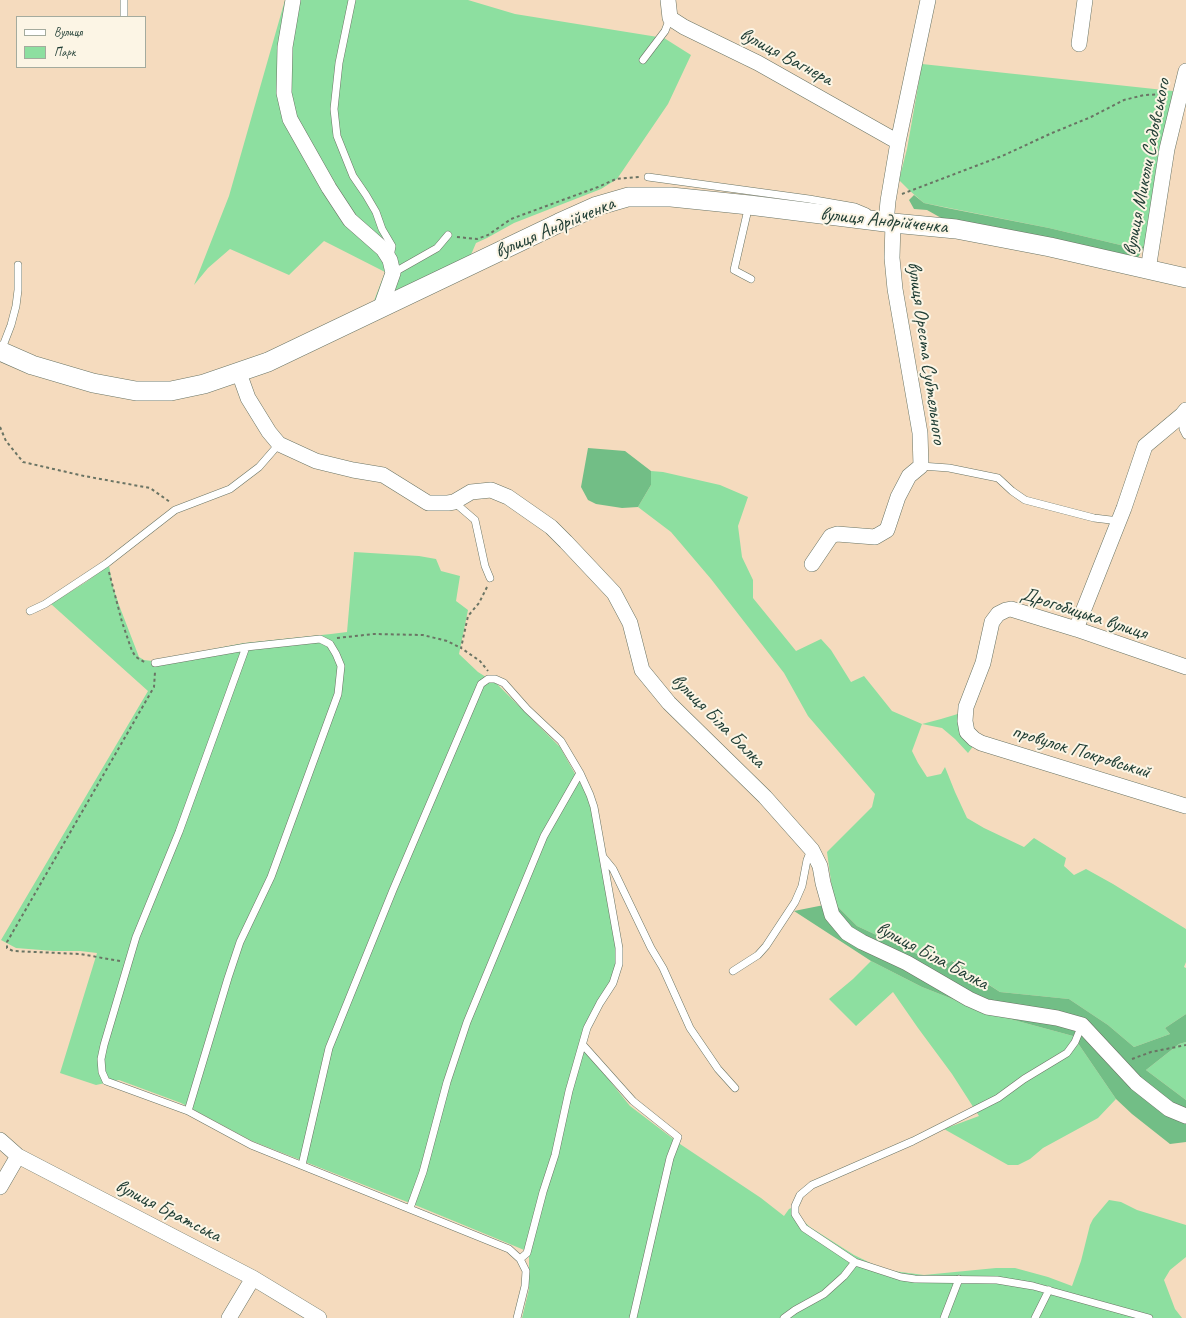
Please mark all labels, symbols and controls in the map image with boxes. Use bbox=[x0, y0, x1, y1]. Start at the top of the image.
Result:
legend bbox=[16, 16, 146, 68]
street label: вулиця Вагнера bbox=[735, 22, 837, 92]
text: Вулиця bbox=[54, 24, 82, 40]
text: Парк bbox=[54, 44, 75, 60]
street label: вулиця Миколи Садовського bbox=[1118, 77, 1176, 257]
street label: вулиця Андрійченка bbox=[491, 192, 619, 264]
street label: вулиця Андрійченка bbox=[819, 202, 949, 240]
street label: вулиця Ореста Субтельного bbox=[901, 260, 951, 446]
street label: Дрогобицька вулиця bbox=[1018, 582, 1150, 646]
street label: вулиця Біла Балка bbox=[666, 669, 770, 773]
street label: провулок Покровський bbox=[1009, 720, 1153, 784]
street label: вулиця Біла Балка bbox=[872, 916, 992, 996]
street label: вулиця Братська bbox=[111, 1174, 225, 1248]

